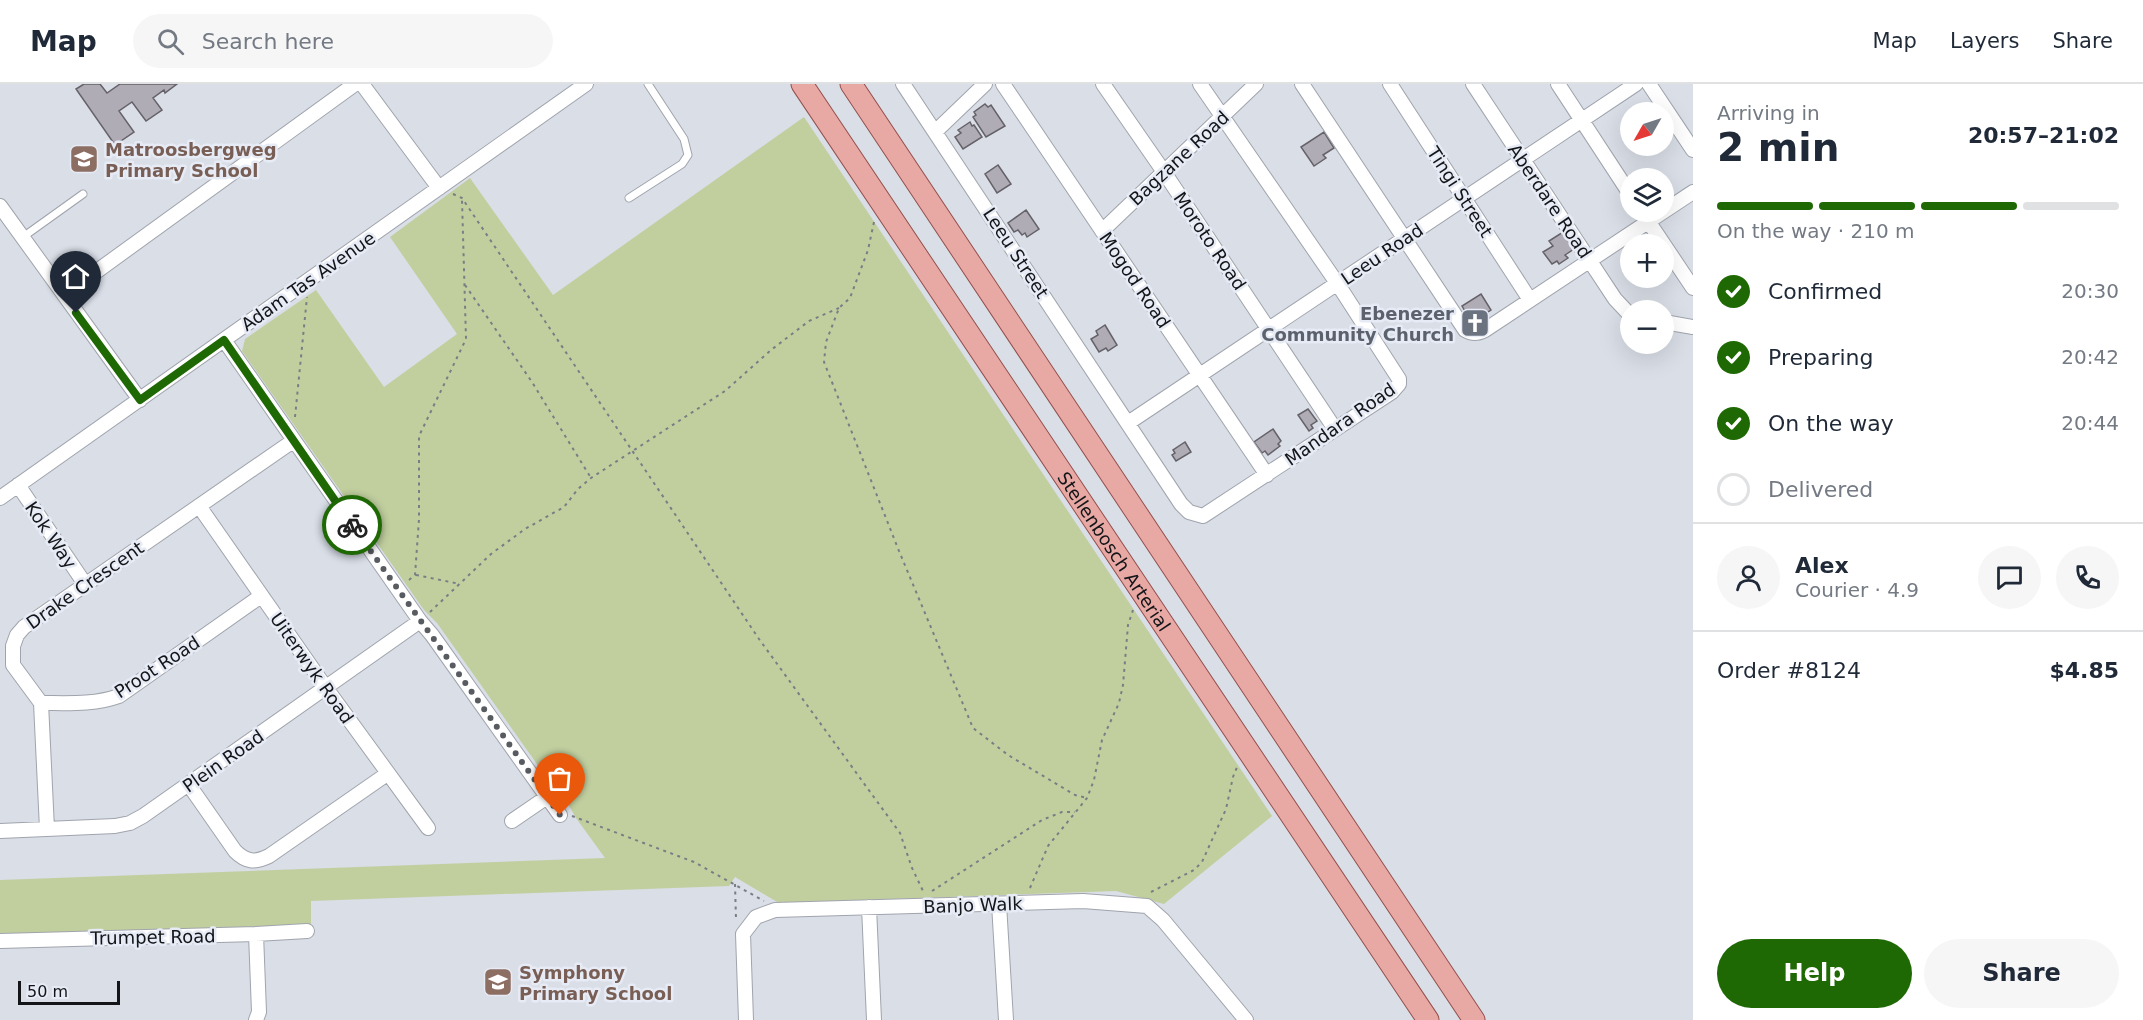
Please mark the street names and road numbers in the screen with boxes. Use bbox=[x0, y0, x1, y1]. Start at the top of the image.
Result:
street label: Bagzane Road bbox=[1125, 106, 1233, 210]
street label: Aberdare Road bbox=[1504, 140, 1596, 262]
street label: Tingi Street bbox=[1422, 142, 1497, 241]
street label: Moroto Road bbox=[1170, 188, 1250, 294]
street label: Leeu Street bbox=[979, 204, 1053, 302]
street label: Leeu Road bbox=[1337, 219, 1427, 289]
street label: Adam Tas Avenue bbox=[237, 227, 379, 335]
street label: Mogod Road bbox=[1095, 228, 1175, 332]
street label: Mandara Road bbox=[1281, 378, 1399, 470]
street label: Stellenbosch Arterial bbox=[1054, 467, 1175, 635]
street label: Kok Way bbox=[21, 497, 81, 573]
street label: Drake Crescent bbox=[22, 537, 148, 633]
street label: Uiterwyk Road bbox=[266, 609, 358, 727]
street label: Proot Road bbox=[110, 632, 204, 702]
street label: Plein Road bbox=[178, 725, 268, 797]
street label: Banjo Walk bbox=[923, 893, 1024, 917]
street label: Trumpet Road bbox=[89, 925, 216, 949]

